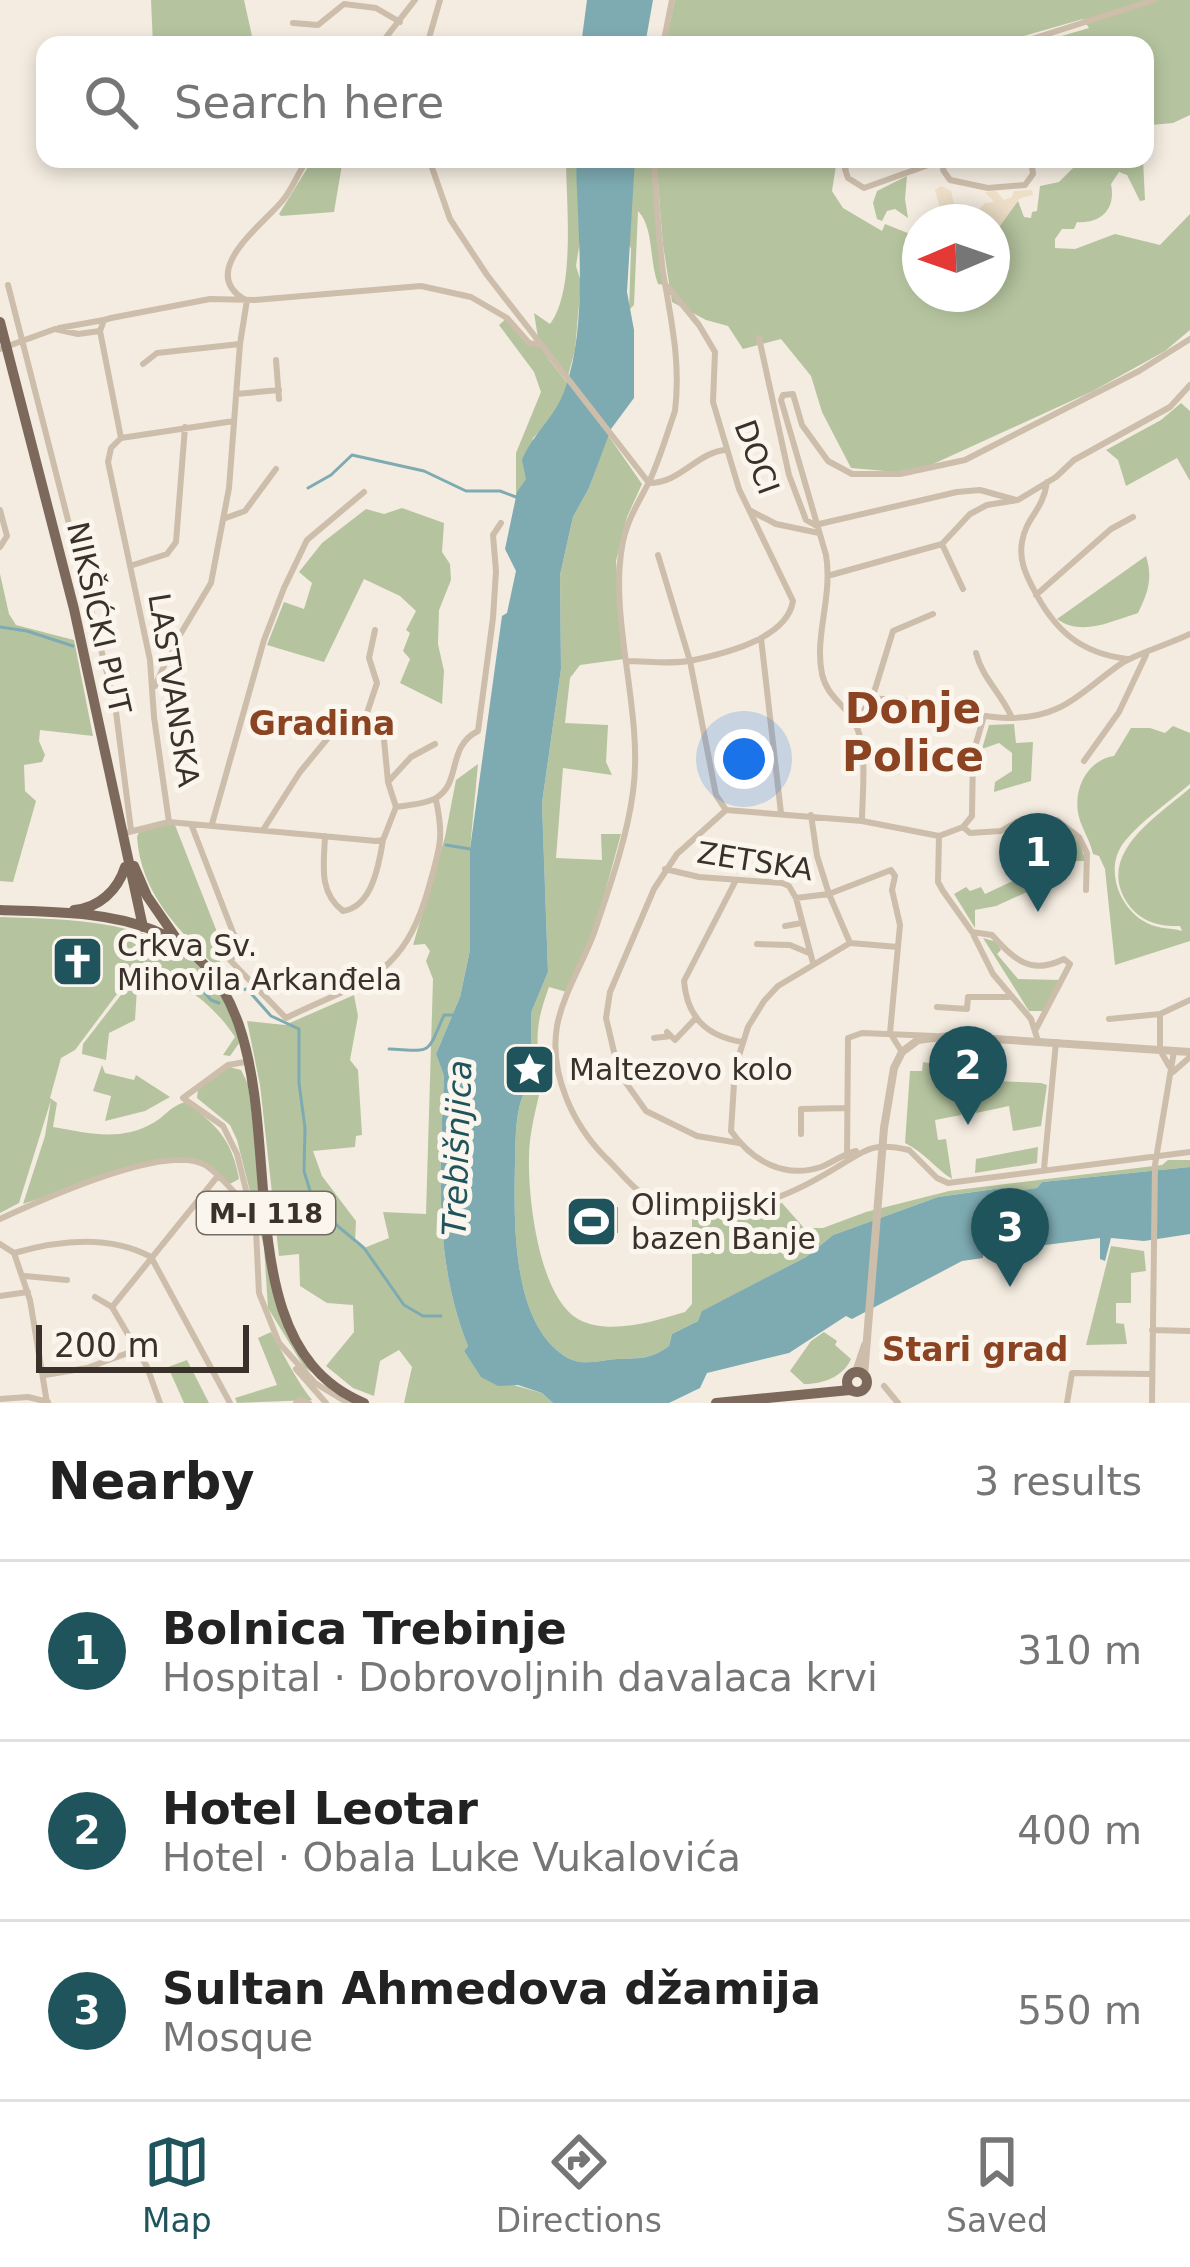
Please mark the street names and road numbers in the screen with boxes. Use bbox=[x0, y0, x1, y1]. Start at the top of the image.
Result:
street label: DOCI bbox=[727, 415, 787, 499]
street label: NIKŠIĆKI PUT bbox=[60, 518, 139, 718]
street label: LASTVANSKA bbox=[141, 591, 207, 790]
street label: ZETSKA bbox=[695, 835, 816, 887]
road number: M-I 118 bbox=[197, 1192, 335, 1234]

